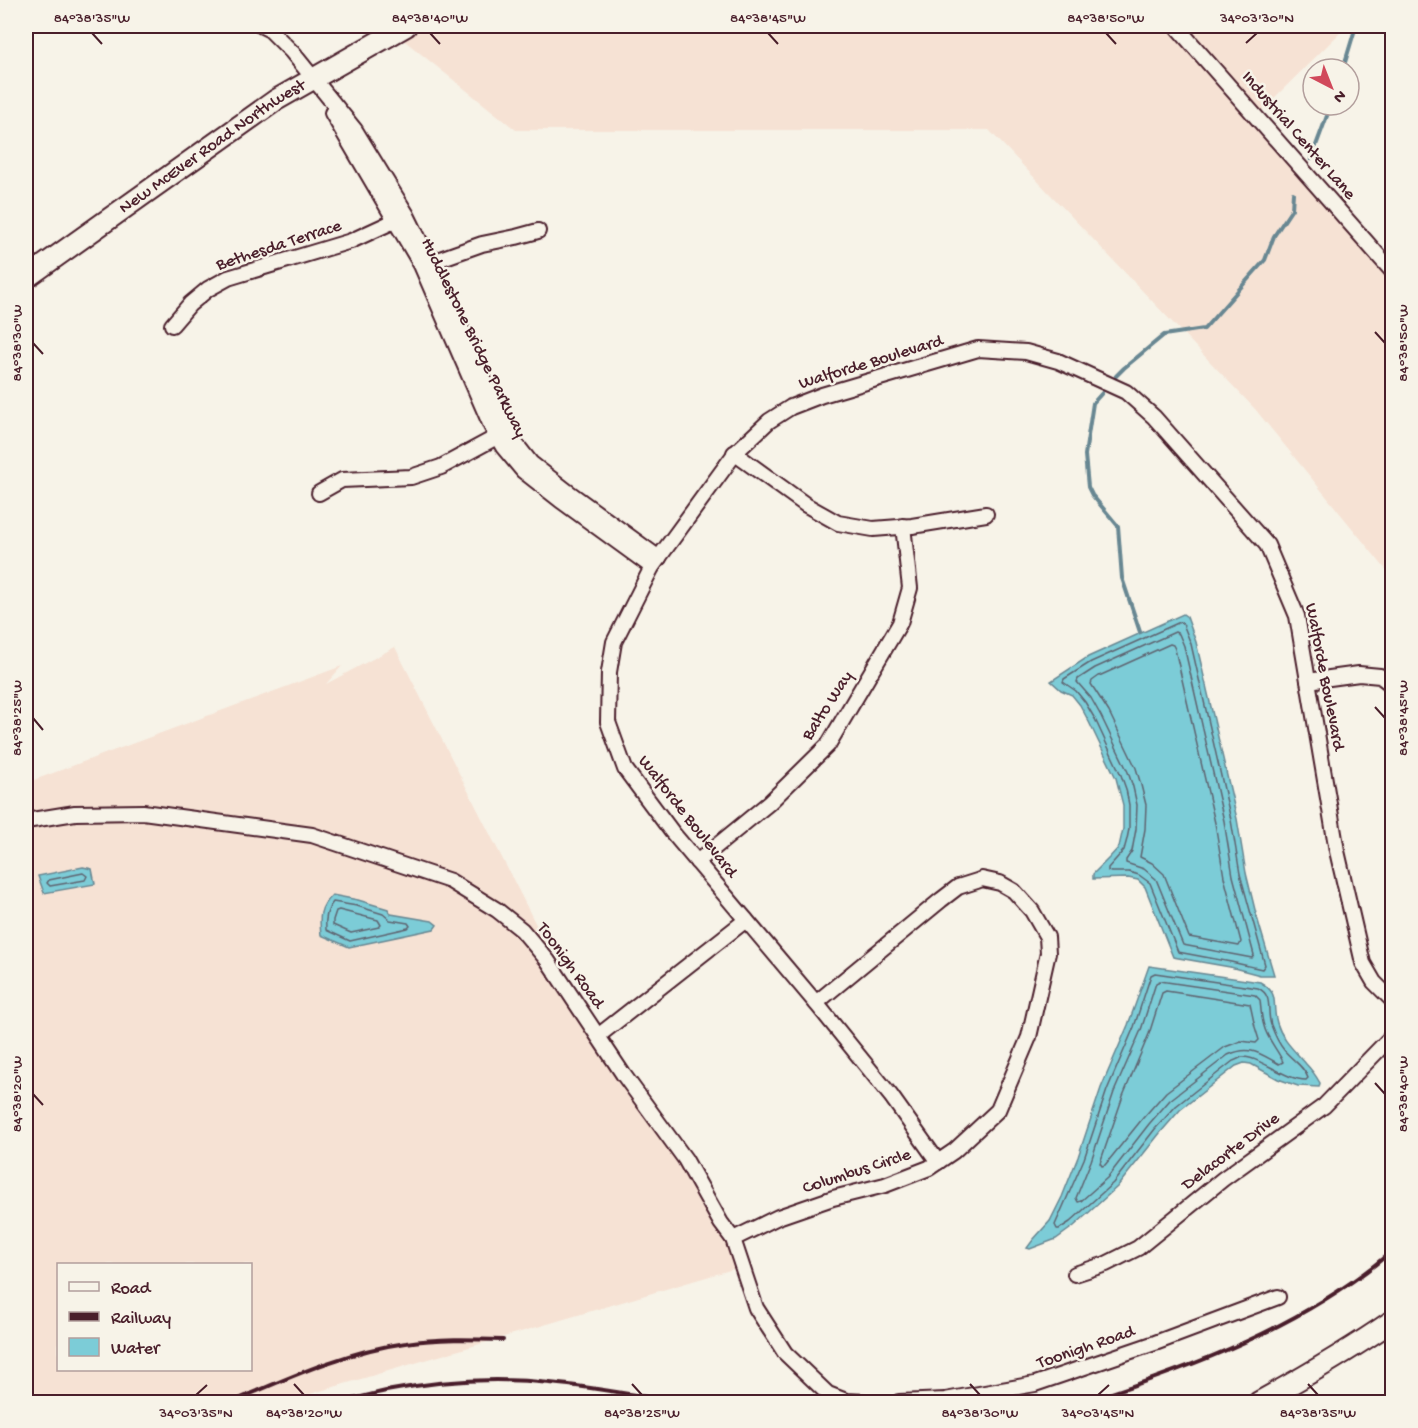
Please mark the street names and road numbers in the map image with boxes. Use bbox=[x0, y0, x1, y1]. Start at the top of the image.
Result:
street label: Industrial Center Lane bbox=[1236, 67, 1360, 205]
street label: New McEver Road Northwest bbox=[115, 74, 311, 219]
street label: Bethesda Terrace bbox=[213, 216, 345, 276]
street label: Huddlestone Bridge Parkway bbox=[415, 235, 531, 441]
street label: Walforde Boulevard bbox=[796, 331, 947, 395]
street label: Walforde Boulevard bbox=[1299, 602, 1349, 754]
street label: Balto Way bbox=[797, 667, 858, 745]
street label: Walforde Boulevard bbox=[633, 752, 742, 884]
street label: Toonigh Road bbox=[531, 918, 609, 1014]
street label: Delacorte Drive bbox=[1177, 1108, 1285, 1196]
street label: Columbus Circle bbox=[800, 1144, 914, 1199]
street label: Toonigh Road bbox=[1034, 1321, 1139, 1375]

